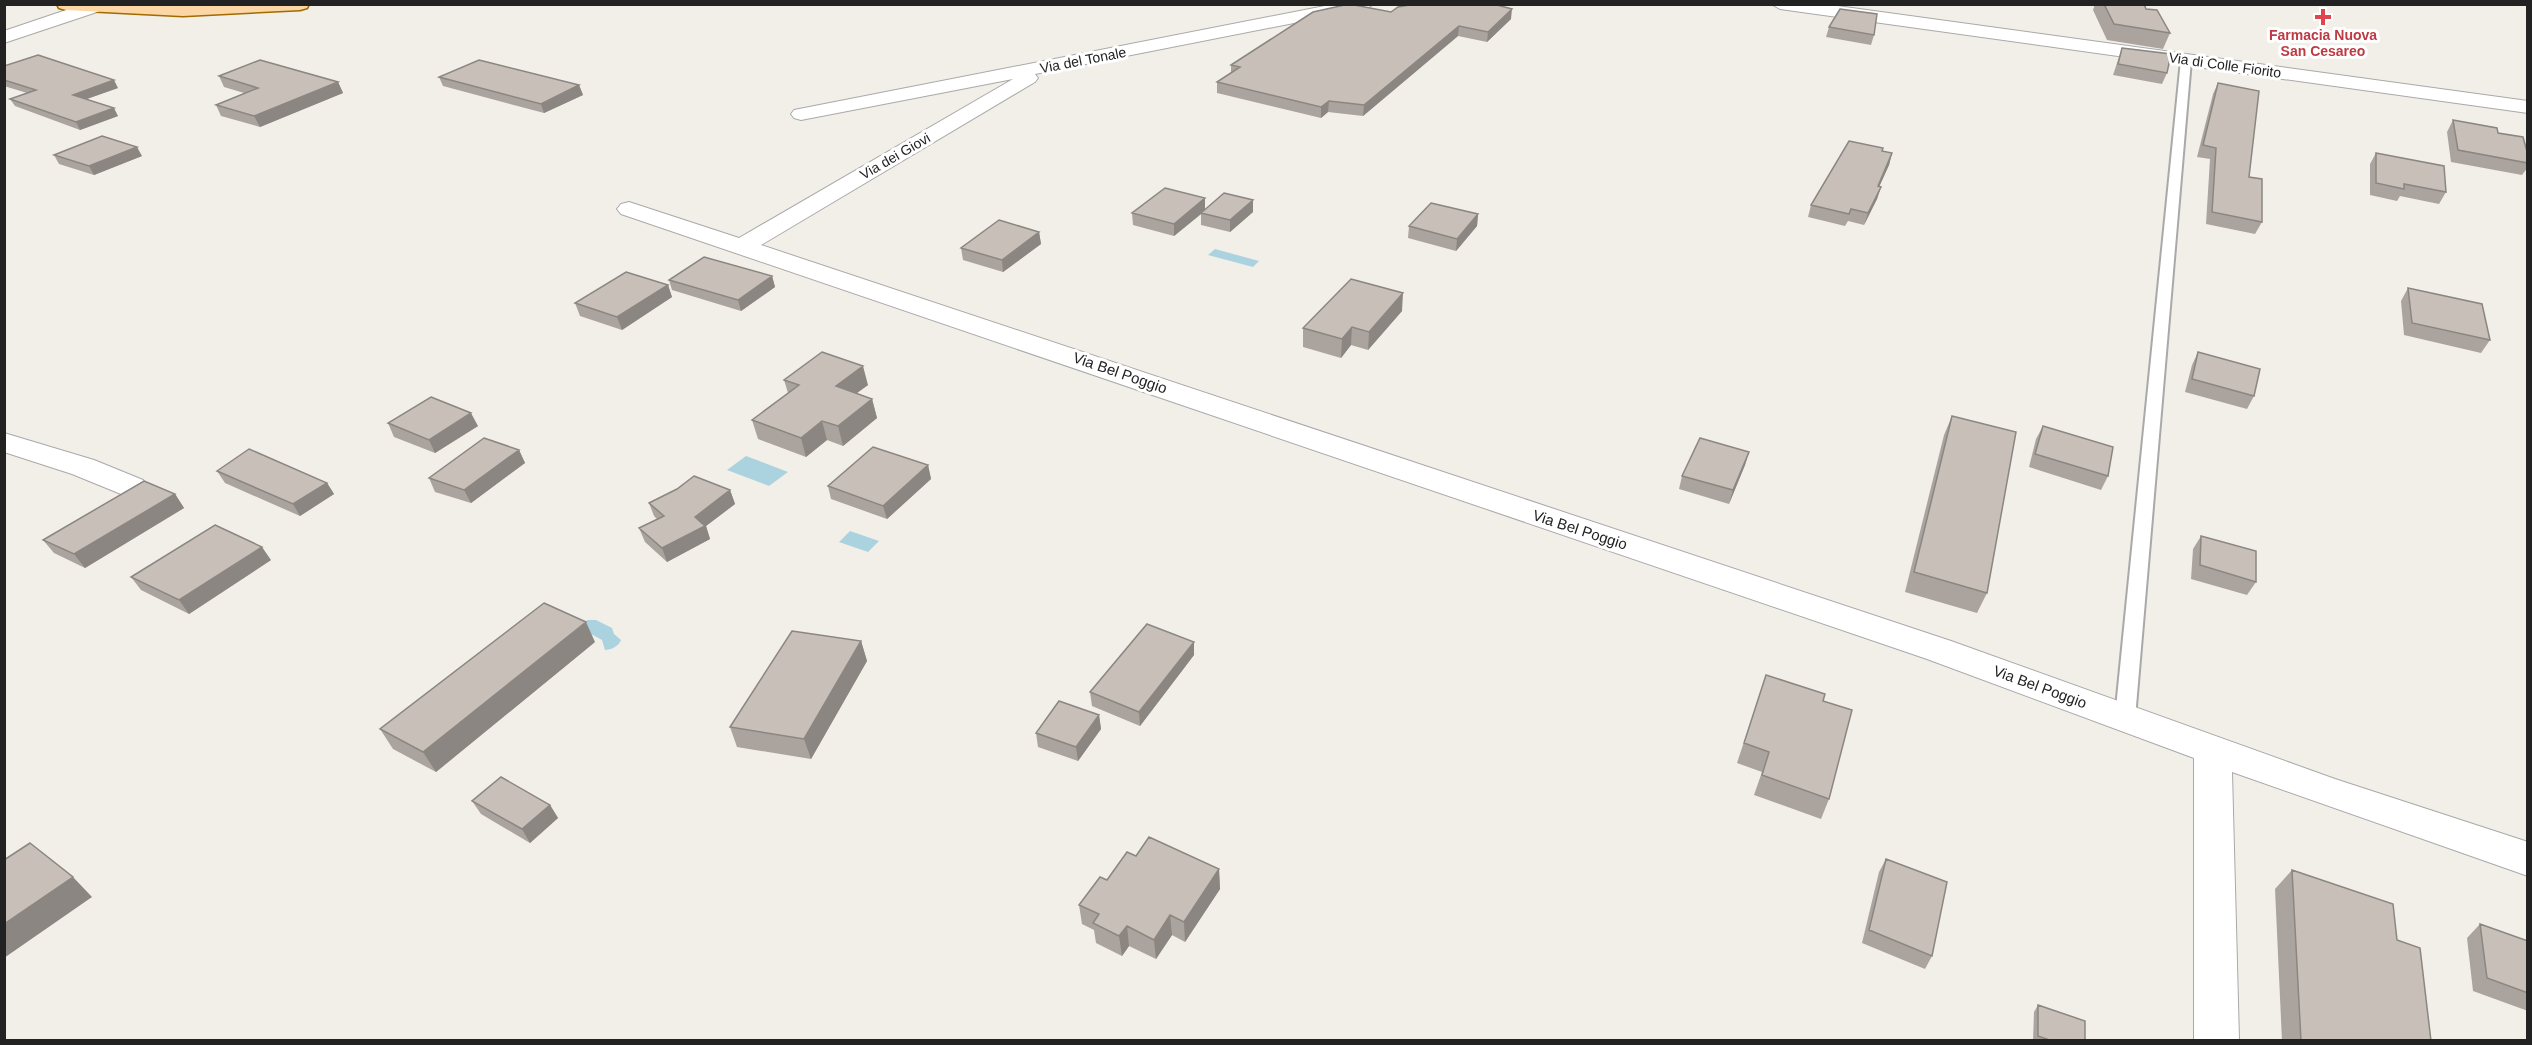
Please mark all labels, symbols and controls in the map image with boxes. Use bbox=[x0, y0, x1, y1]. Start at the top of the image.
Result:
marker: Farmacia Nuova San Cesareo bbox=[2316, 10, 2330, 24]
place label: Farmacia Nuova San Cesareo bbox=[2269, 27, 2377, 59]
street label: Via del Tonale bbox=[1039, 44, 1128, 76]
street label: Via di Colle Fiorito bbox=[2168, 49, 2282, 81]
street label: Via dei Giovi bbox=[857, 129, 933, 183]
street label: Via Bel Poggio bbox=[1071, 349, 1169, 397]
street label: Via Bel Poggio bbox=[1531, 506, 1629, 553]
street label: Via Bel Poggio bbox=[1991, 662, 2089, 711]

